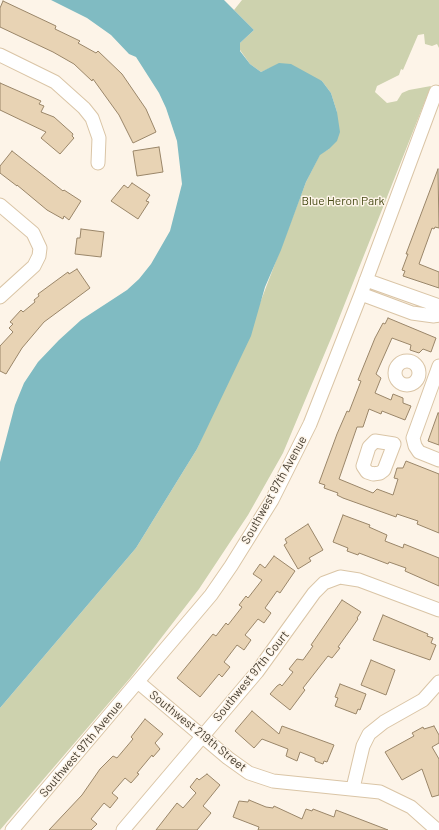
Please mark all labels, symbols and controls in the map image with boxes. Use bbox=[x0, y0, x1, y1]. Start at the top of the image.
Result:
park label: Blue Heron Park bbox=[301, 194, 385, 208]
street label: Southwest 97th Avenue bbox=[238, 433, 310, 547]
street label: Southwest 97th Court bbox=[210, 628, 292, 724]
street label: Southwest 219th Street bbox=[147, 687, 249, 775]
street label: Southwest 97th Avenue bbox=[37, 698, 125, 800]

